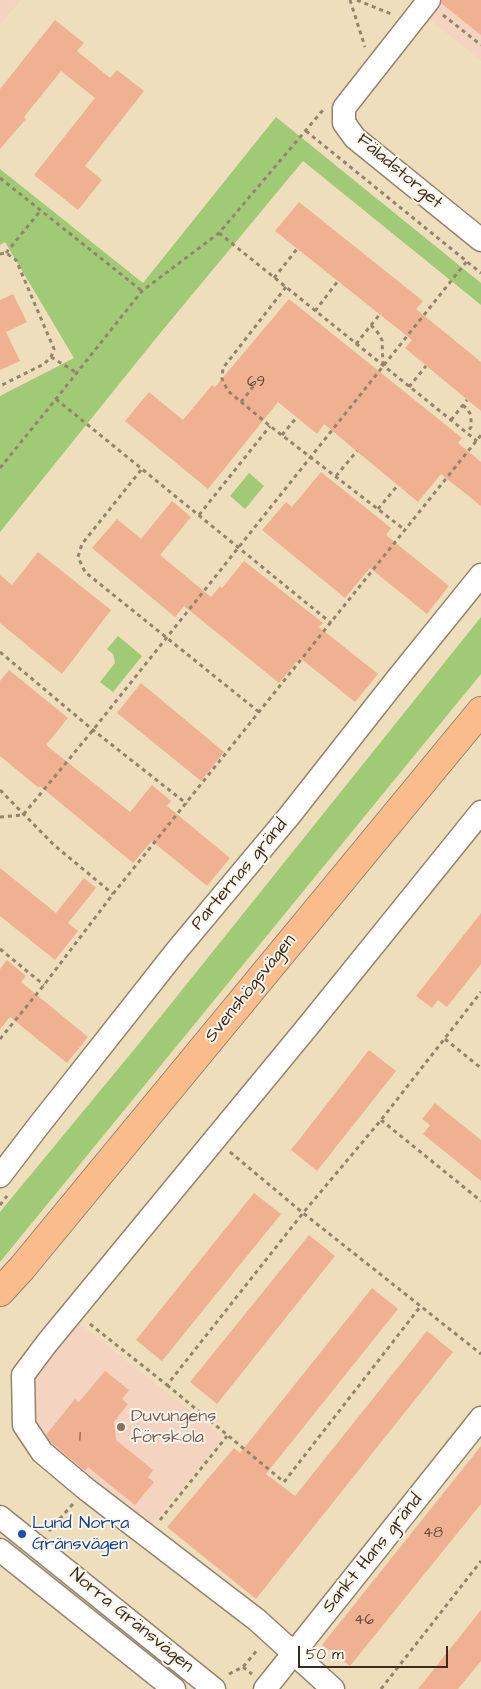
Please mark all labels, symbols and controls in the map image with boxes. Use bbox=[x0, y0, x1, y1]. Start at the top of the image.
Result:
street label: Fäladstorget bbox=[352, 130, 446, 214]
house number: 69 bbox=[247, 374, 265, 392]
street label: Parternas gränd bbox=[187, 815, 293, 935]
street label: Svenshögsvägen bbox=[201, 931, 301, 1047]
place label: Duvungens förskola bbox=[131, 1406, 216, 1448]
marker: Duvungens förskola bbox=[115, 1421, 127, 1433]
house number: 1 bbox=[79, 1429, 81, 1447]
street label: Sankt Hans gränd bbox=[318, 1490, 428, 1618]
place label: Lund Norra Gränsvägen bbox=[32, 1513, 129, 1556]
house number: 48 bbox=[423, 1525, 443, 1543]
marker: Lund Norra Gränsvägen bbox=[16, 1528, 28, 1540]
street label: Norra Gränsvägen bbox=[64, 1564, 198, 1678]
house number: 46 bbox=[354, 1612, 374, 1630]
scale bar bbox=[301, 1636, 451, 1668]
text: 50 m bbox=[306, 1644, 344, 1665]

